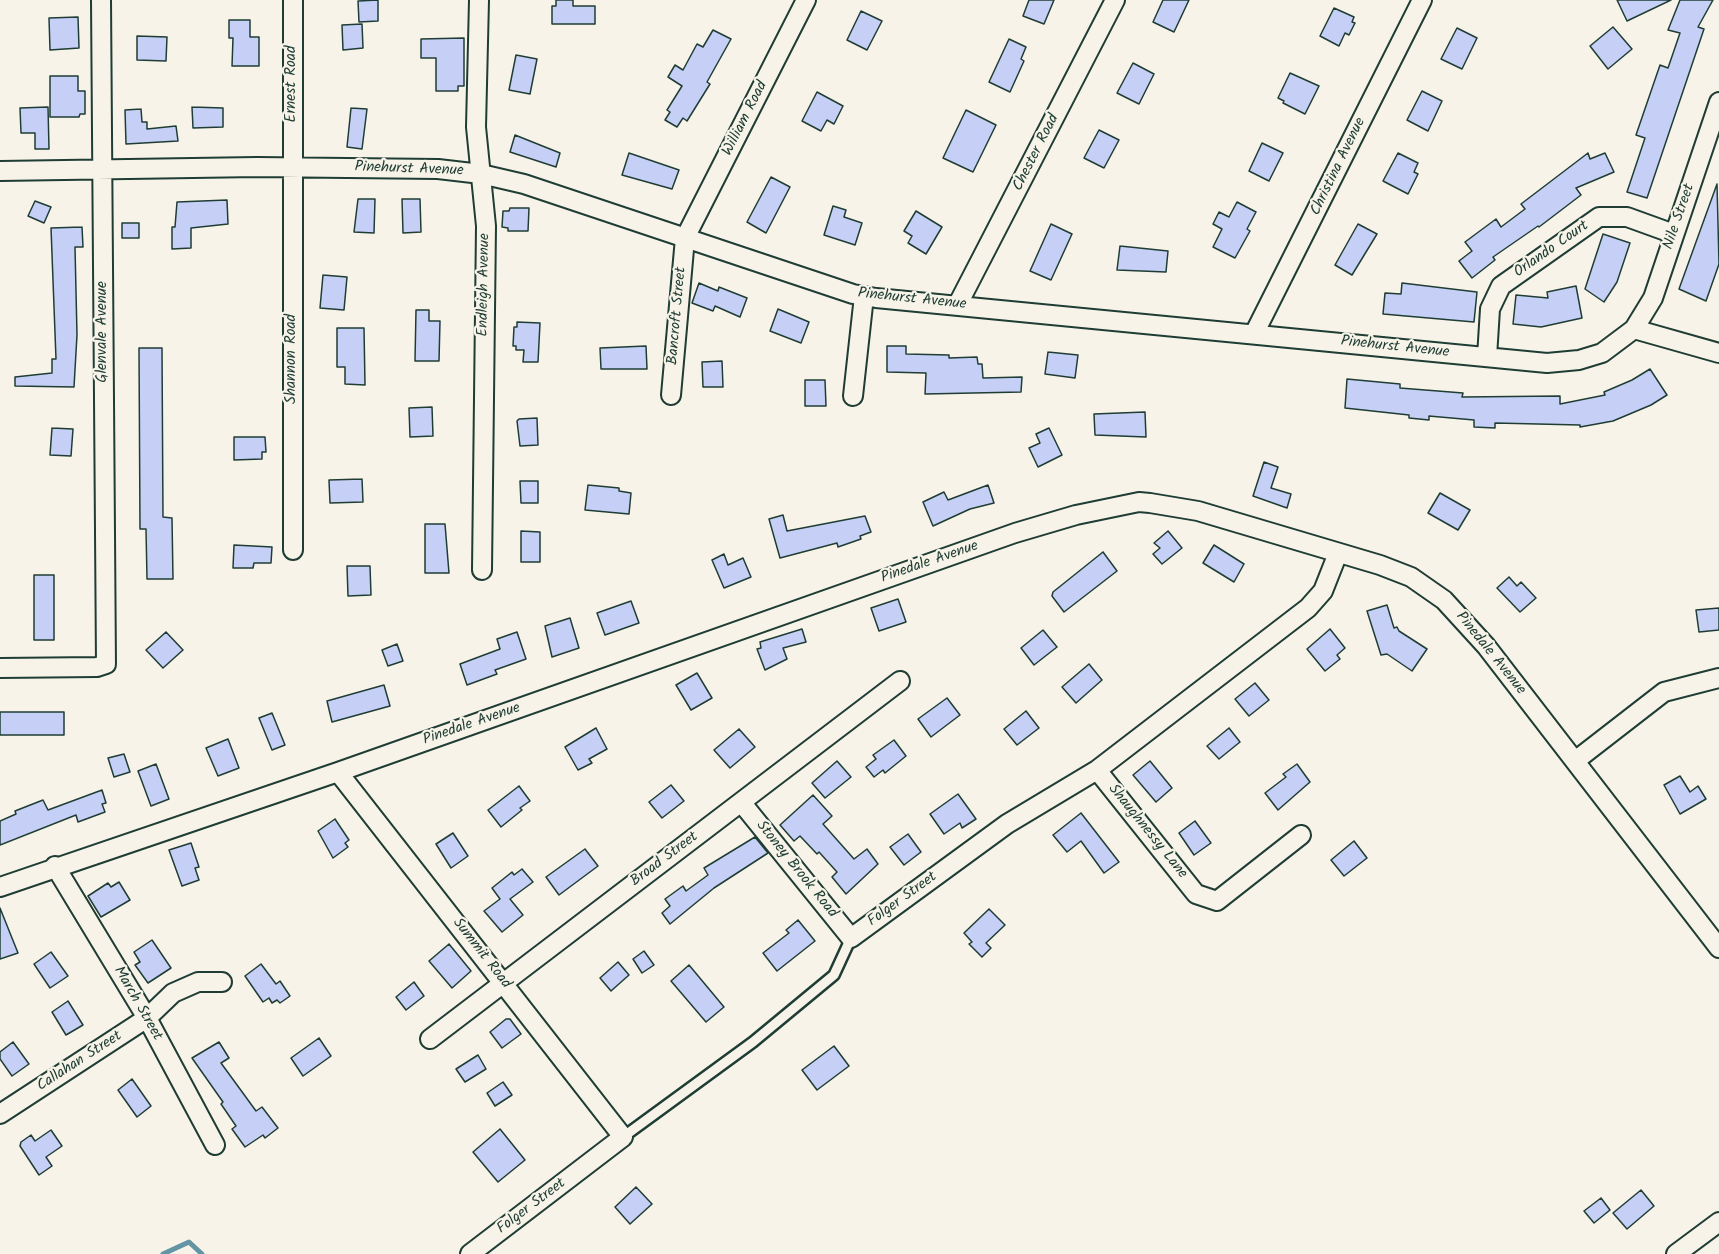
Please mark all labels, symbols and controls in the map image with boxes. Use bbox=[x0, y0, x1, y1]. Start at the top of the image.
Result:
street label: Ernest Road bbox=[283, 46, 301, 122]
street label: William Road bbox=[720, 79, 772, 159]
street label: Chester Road bbox=[1010, 112, 1064, 194]
street label: Christina Avenue bbox=[1308, 115, 1370, 219]
street label: Pinehurst Avenue bbox=[354, 159, 464, 181]
street label: Nile Street bbox=[1660, 182, 1700, 252]
street label: Orlando Court bbox=[1511, 218, 1593, 282]
street label: Endleigh Avenue bbox=[475, 233, 495, 337]
street label: Bancroft Street bbox=[665, 266, 691, 366]
street label: Glenvale Avenue bbox=[94, 281, 112, 383]
street label: Pinehurst Avenue bbox=[857, 285, 967, 315]
street label: Shannon Road bbox=[283, 314, 301, 404]
street label: Pinehurst Avenue bbox=[1340, 333, 1450, 363]
street label: Pinedale Avenue bbox=[879, 538, 981, 588]
street label: Pinedale Avenue bbox=[1451, 609, 1529, 699]
street label: Pinedale Avenue bbox=[421, 700, 523, 750]
street label: Shaughnessy Lane bbox=[1104, 781, 1190, 883]
street label: Stoney Brook Road bbox=[751, 818, 841, 922]
street label: Broad Street bbox=[628, 829, 702, 891]
street label: Folger Street bbox=[865, 869, 941, 931]
street label: Summit Road bbox=[448, 915, 514, 993]
street label: March Street bbox=[109, 964, 165, 1044]
street label: Callahan Street bbox=[34, 1028, 126, 1096]
street label: Folger Street bbox=[494, 1175, 570, 1239]

